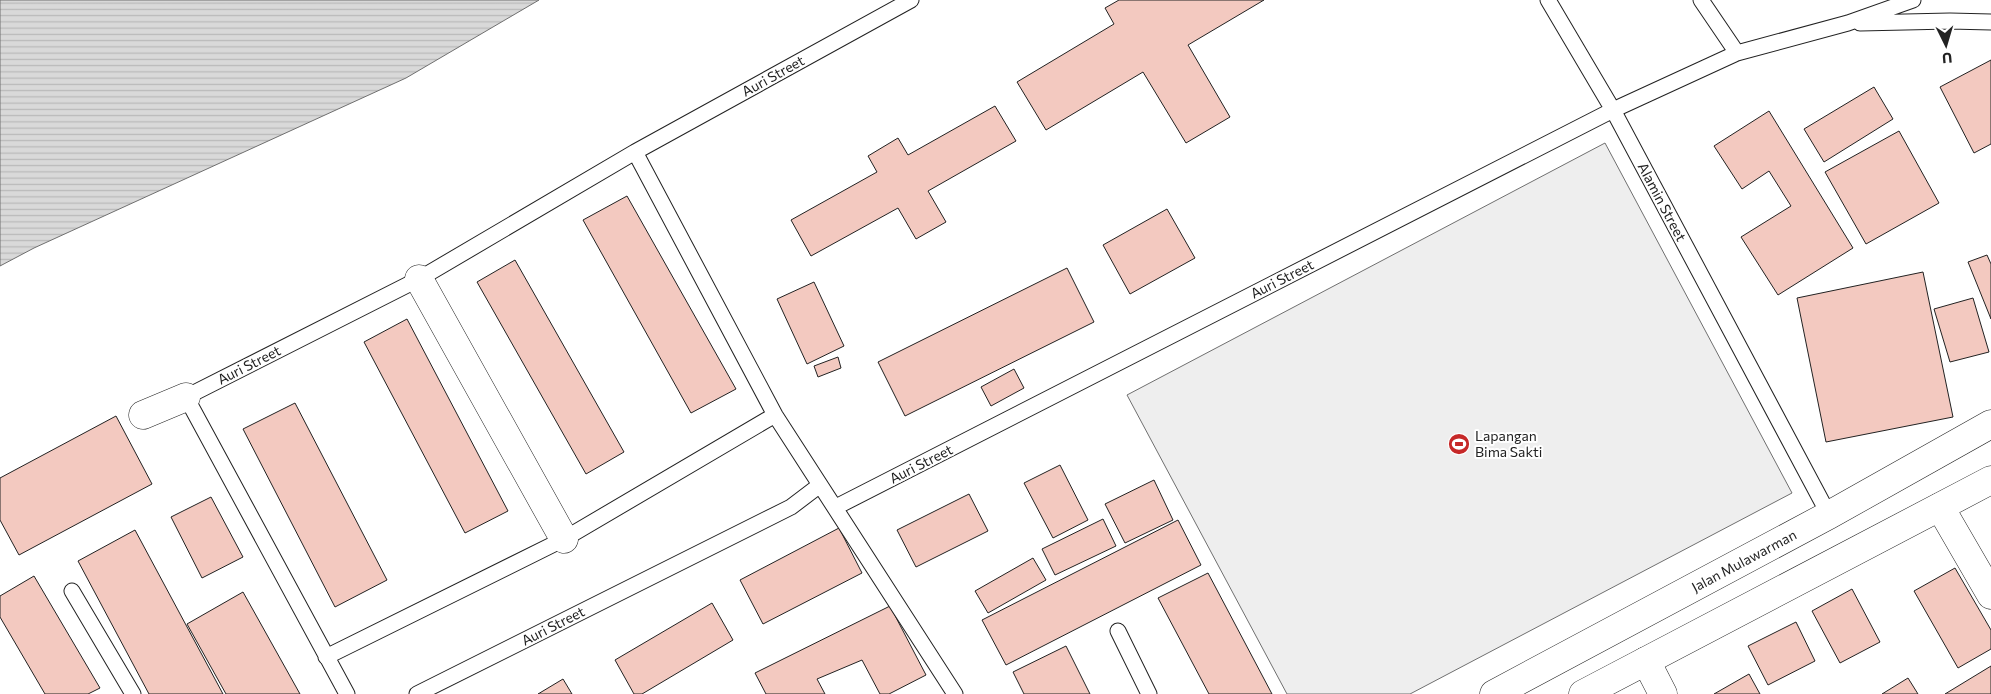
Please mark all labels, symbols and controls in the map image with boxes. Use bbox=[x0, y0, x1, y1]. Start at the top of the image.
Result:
north arrow bbox=[1921, 20, 1971, 70]
text: U bbox=[1941, 50, 1953, 67]
street label: Auri Street bbox=[739, 51, 807, 100]
street label: Alamin Street bbox=[1635, 160, 1690, 244]
street label: Auri Street bbox=[1247, 255, 1316, 302]
street label: Auri Street bbox=[214, 341, 283, 388]
place label: Lapangan Bima Sakti bbox=[1475, 427, 1542, 460]
sports icon: Lapangan Bima Sakti bbox=[1447, 432, 1471, 456]
street label: Auri Street bbox=[886, 440, 955, 487]
street label: Jalan Mulawarman bbox=[1688, 526, 1799, 595]
street label: Auri Street bbox=[518, 602, 587, 649]

